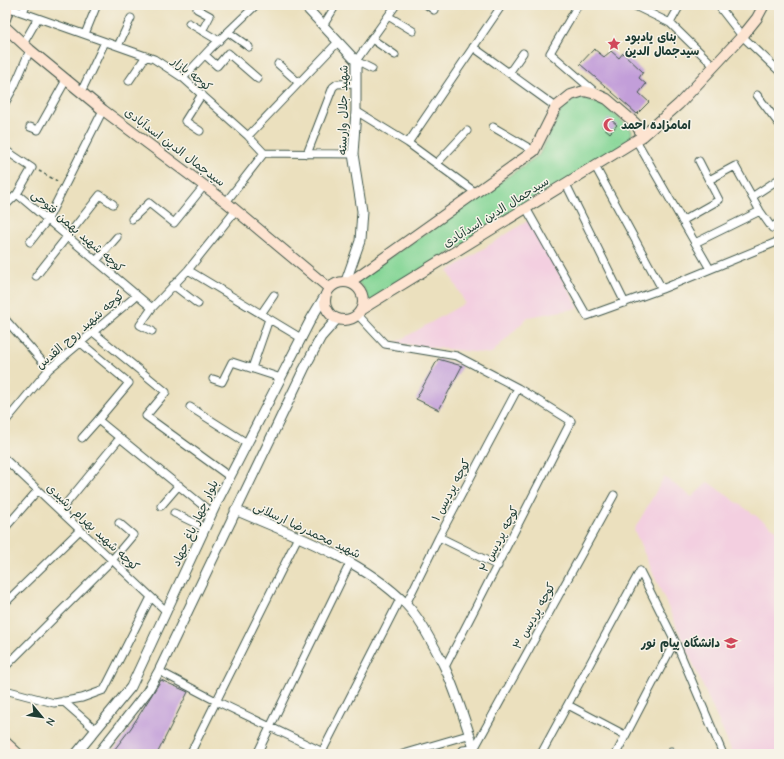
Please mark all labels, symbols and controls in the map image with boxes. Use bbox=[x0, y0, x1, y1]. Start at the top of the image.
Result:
place label: بنای یادبود سیدجمال الدین bbox=[625, 30, 699, 58]
place icon: بنای یادبود سیدجمال الدین bbox=[606, 36, 622, 52]
street label: کوچه بازار bbox=[168, 53, 215, 95]
street label: شهید جلال وارسته bbox=[335, 65, 352, 155]
street label: سیدجمال الدین اسدآبادی bbox=[121, 105, 228, 190]
mosque icon: امامزاده احمد bbox=[602, 117, 618, 133]
place label: امامزاده احمد bbox=[621, 118, 691, 132]
street label: سیدجمال الدین اسدآبادی bbox=[441, 174, 552, 251]
street label: کوچه شهید بهمن فتوحی bbox=[28, 187, 127, 276]
street label: کوچه شهید روح القدس bbox=[33, 288, 128, 373]
street label: کوچه پردیس ۱ bbox=[429, 456, 474, 524]
street label: بلوار چهار باغ جهاد bbox=[169, 478, 223, 569]
street label: کوچه شهید بهرام رشیدی bbox=[42, 480, 142, 575]
street label: شهید محمدرضا ارسلانی bbox=[251, 499, 363, 562]
street label: کوچه پردیس ۲ bbox=[476, 504, 523, 575]
street label: کوچه پردیس ۳ bbox=[510, 580, 559, 652]
place label: دانشگاه پیام نور bbox=[640, 635, 720, 652]
school or university icon: دانشگاه پیام نور bbox=[723, 635, 739, 651]
north arrow bbox=[22, 697, 62, 737]
text: N bbox=[43, 715, 58, 728]

